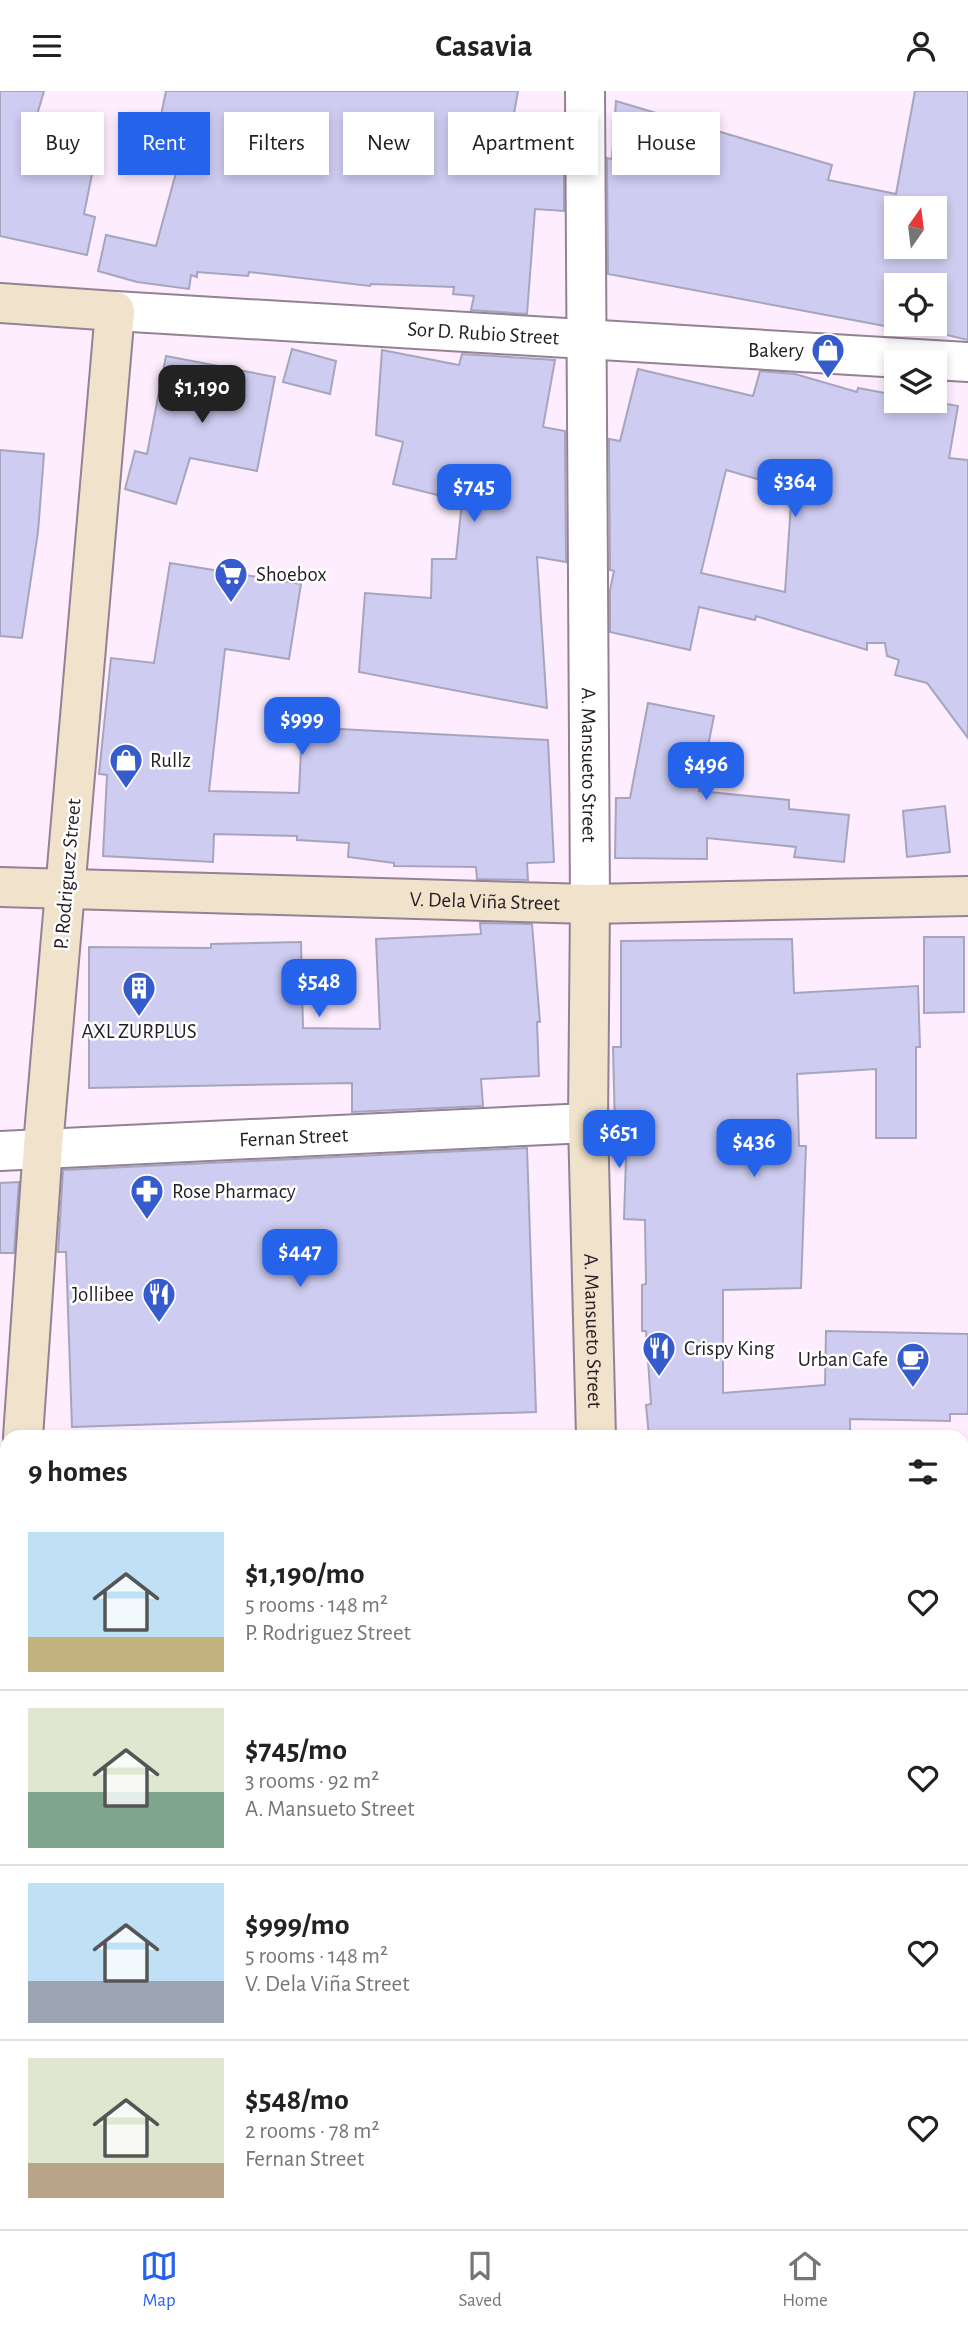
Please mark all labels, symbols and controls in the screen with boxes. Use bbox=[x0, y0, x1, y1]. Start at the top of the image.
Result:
icon: menu bbox=[28, 27, 66, 65]
icon: person bbox=[902, 27, 940, 65]
text: Casavia bbox=[435, 30, 533, 62]
chip: Buy bbox=[21, 112, 104, 175]
chip: Rent bbox=[118, 112, 210, 175]
chip: Filters bbox=[224, 112, 329, 175]
chip: New bbox=[343, 112, 434, 175]
chip: Apartment bbox=[448, 112, 598, 175]
chip: House bbox=[612, 112, 720, 175]
north arrow bbox=[884, 196, 947, 259]
map controls bbox=[884, 196, 947, 413]
button: locate bbox=[884, 273, 947, 336]
street label: Sor D. Rubio Street bbox=[407, 319, 560, 349]
shop icon: Bakery bbox=[809, 331, 847, 380]
place label: Bakery bbox=[748, 340, 804, 361]
button: layers bbox=[884, 350, 947, 413]
pin: $1,190 bbox=[145, 365, 259, 425]
text: $1,190 bbox=[174, 376, 230, 399]
pin: $364 bbox=[754, 459, 836, 519]
pin: $745 bbox=[433, 465, 515, 524]
text: $364 bbox=[774, 470, 816, 493]
text: $745 bbox=[453, 475, 495, 498]
supermarket icon: Shoebox bbox=[212, 555, 250, 604]
place label: Shoebox bbox=[256, 564, 327, 585]
street label: A. Mansueto Street bbox=[578, 687, 600, 843]
pin: $999 bbox=[261, 697, 343, 757]
text: $999 bbox=[280, 708, 324, 731]
shop icon: Rullz bbox=[107, 741, 145, 790]
pin: $496 bbox=[665, 743, 747, 802]
place label: Rullz bbox=[150, 750, 191, 771]
text: $496 bbox=[684, 753, 728, 776]
street label: P. Rodriguez Street bbox=[50, 797, 85, 950]
street label: V. Dela Viña Street bbox=[409, 889, 561, 914]
pin: $548 bbox=[278, 960, 360, 1019]
building icon: AXL ZURPLUS bbox=[120, 969, 158, 1018]
text: $548 bbox=[297, 970, 341, 993]
place label: AXL ZURPLUS bbox=[81, 1021, 197, 1042]
pin: $651 bbox=[578, 1111, 660, 1170]
pin: $436 bbox=[713, 1119, 795, 1179]
text: $651 bbox=[599, 1121, 639, 1144]
street label: Fernan Street bbox=[239, 1124, 349, 1151]
text: $436 bbox=[733, 1130, 775, 1153]
pharmacy icon: Rose Pharmacy bbox=[128, 1172, 166, 1221]
place label: Rose Pharmacy bbox=[172, 1181, 296, 1202]
pin: $447 bbox=[259, 1229, 341, 1289]
text: $447 bbox=[278, 1240, 322, 1263]
street label: A. Mansueto Street bbox=[580, 1253, 605, 1409]
restaurant icon: Jollibee bbox=[140, 1275, 178, 1324]
place label: Jollibee bbox=[72, 1284, 134, 1305]
restaurant icon: Crispy King bbox=[640, 1329, 678, 1378]
place label: Crispy King bbox=[684, 1338, 775, 1359]
cafe icon: Urban Cafe bbox=[894, 1340, 932, 1389]
place label: Urban Cafe bbox=[798, 1349, 888, 1370]
icon: filters bbox=[904, 1453, 942, 1491]
text: 9 homes bbox=[28, 1457, 128, 1487]
text: $1,190/mo bbox=[245, 1559, 365, 1589]
icon: home bbox=[84, 1560, 168, 1644]
icon: heart bbox=[904, 1583, 942, 1621]
text: 5 rooms · 148 m² bbox=[245, 1594, 388, 1617]
text: P. Rodriguez Street bbox=[245, 1622, 411, 1645]
text: $745/mo bbox=[245, 1735, 347, 1765]
icon: home bbox=[84, 1736, 168, 1820]
icon: heart bbox=[904, 1759, 942, 1797]
text: 3 rooms · 92 m² bbox=[245, 1770, 379, 1793]
text: A. Mansueto Street bbox=[245, 1798, 415, 1821]
text: $999/mo bbox=[245, 1910, 350, 1940]
icon: home bbox=[84, 1911, 168, 1995]
icon: heart bbox=[904, 1934, 942, 1972]
text: 5 rooms · 148 m² bbox=[245, 1945, 388, 1968]
text: V. Dela Viña Street bbox=[245, 1973, 410, 1996]
text: $548/mo bbox=[245, 2085, 349, 2115]
icon: home bbox=[84, 2086, 168, 2170]
icon: heart bbox=[904, 2109, 942, 2147]
text: 2 rooms · 78 m² bbox=[245, 2120, 380, 2143]
text: Fernan Street bbox=[245, 2148, 364, 2171]
tab: Map bbox=[140, 2247, 178, 2312]
tab: Saved bbox=[458, 2247, 502, 2312]
tab: Home bbox=[782, 2247, 828, 2312]

